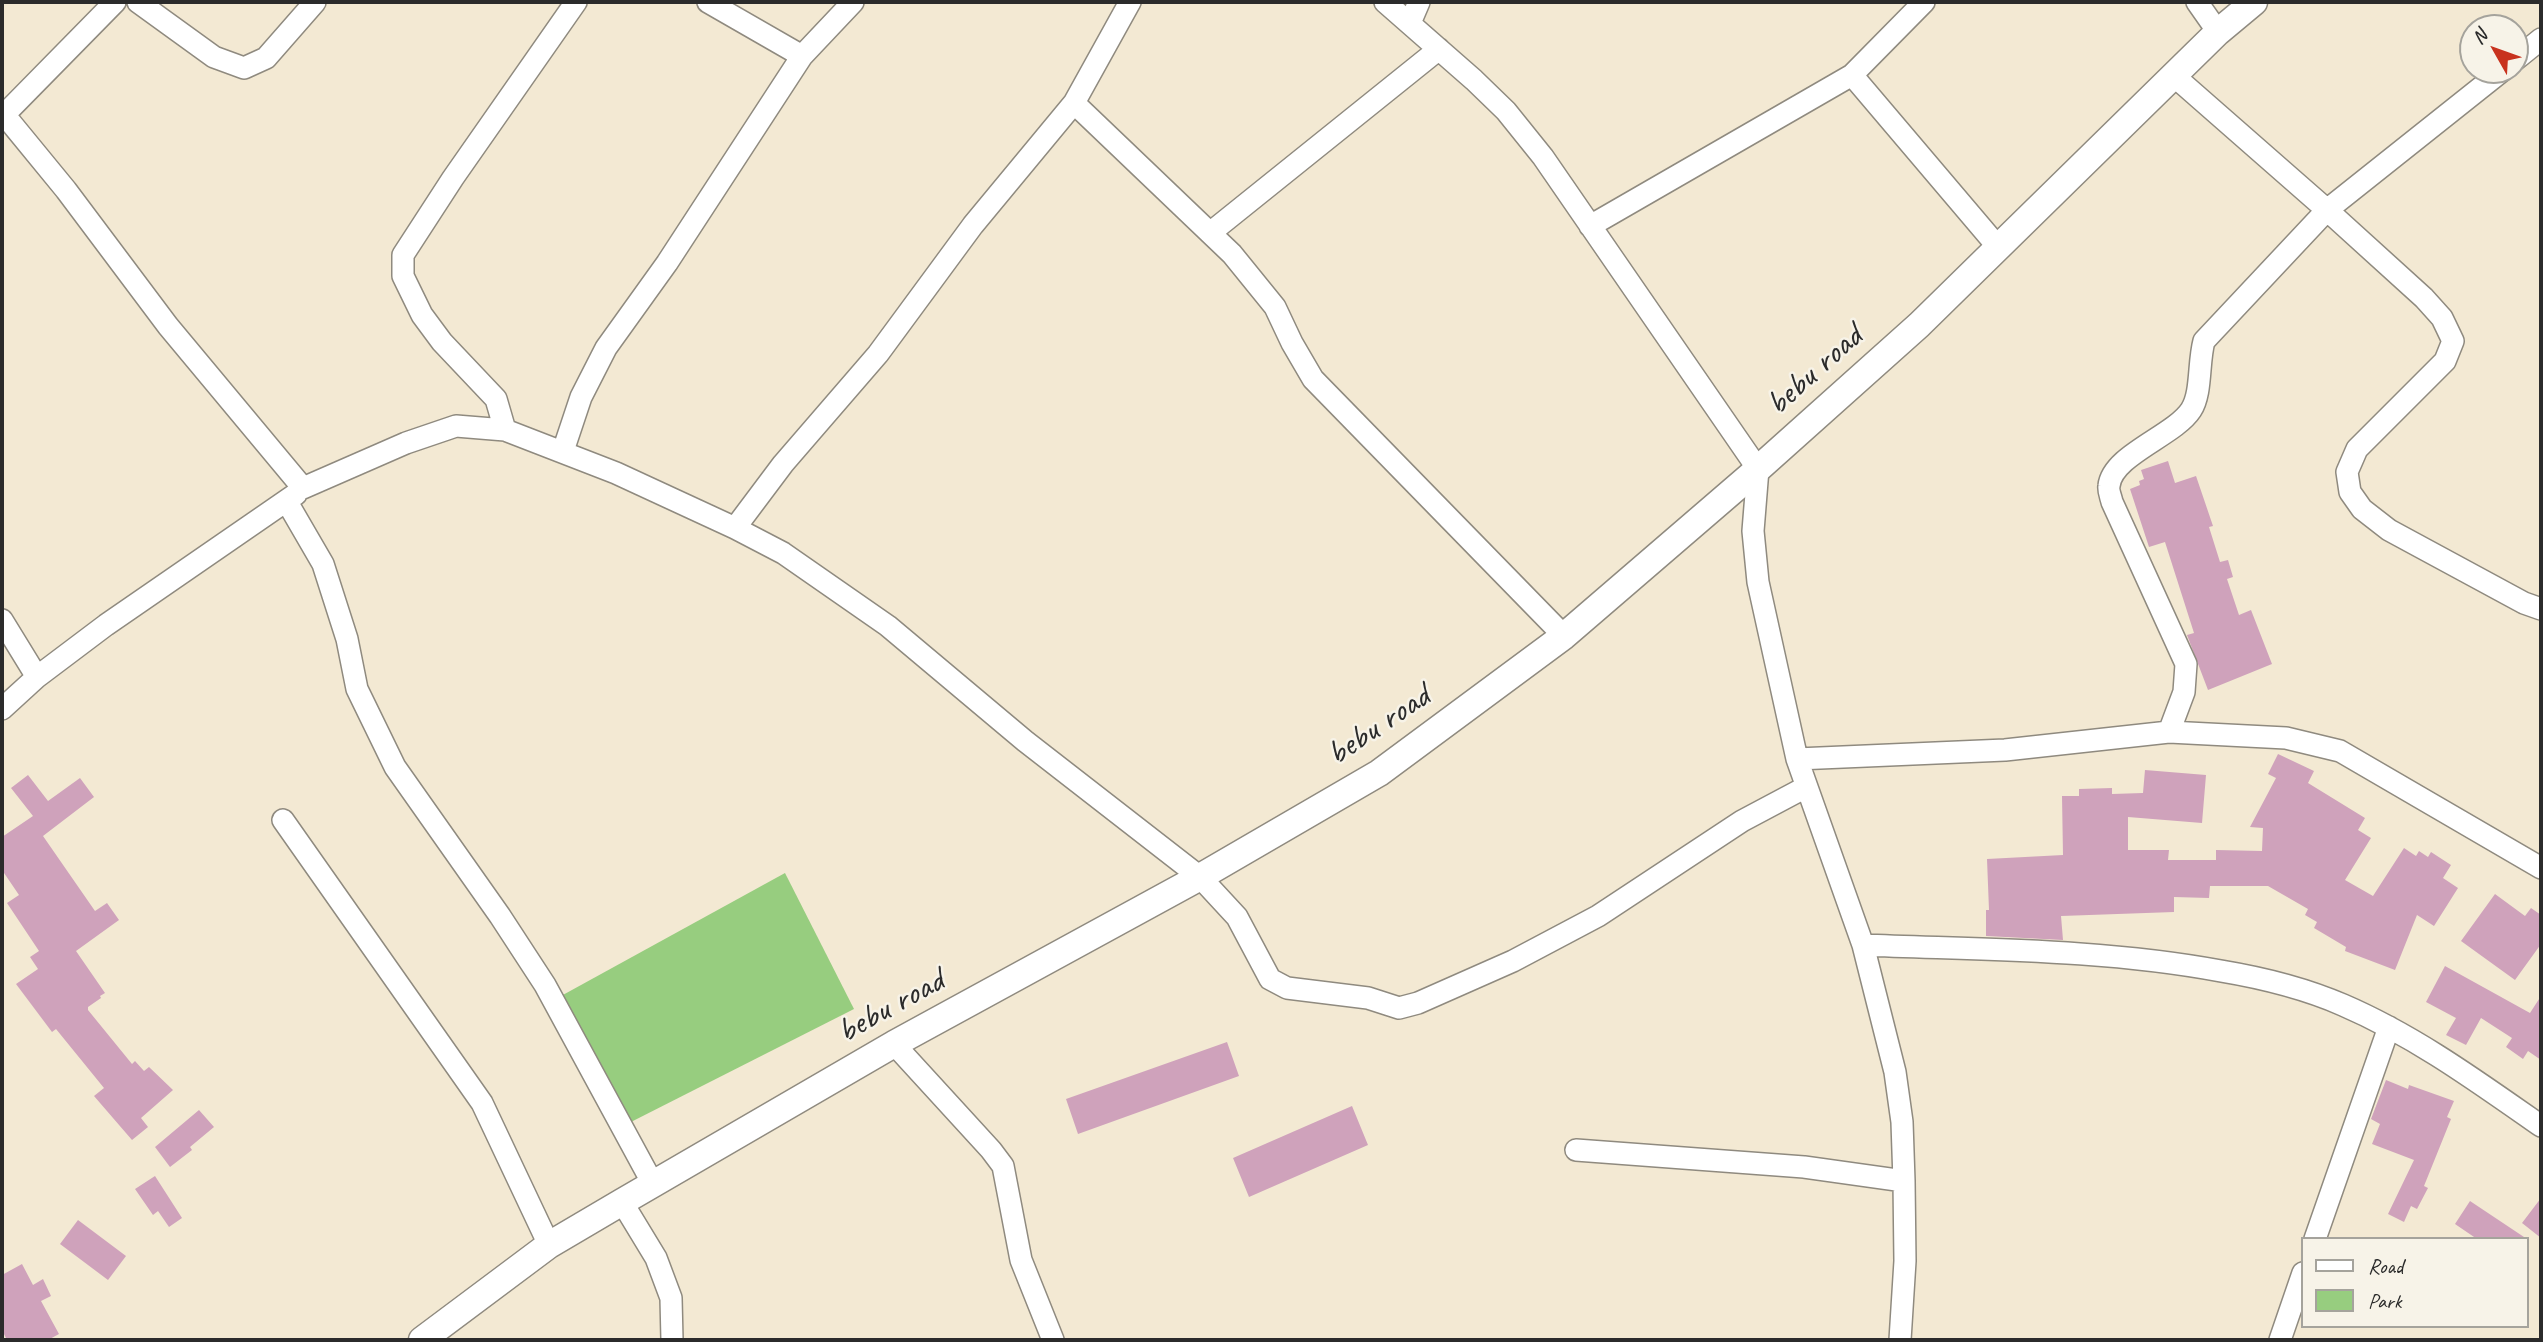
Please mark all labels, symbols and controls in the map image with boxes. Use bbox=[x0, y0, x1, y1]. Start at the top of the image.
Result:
north arrow bbox=[2459, 14, 2529, 84]
text: N bbox=[2466, 25, 2492, 49]
street label: bebu road bbox=[1758, 317, 1872, 425]
street label: bebu road bbox=[1319, 676, 1439, 776]
street label: bebu road bbox=[830, 961, 952, 1053]
legend bbox=[2302, 1237, 2529, 1328]
text: Road bbox=[2368, 1253, 2403, 1279]
text: Park bbox=[2368, 1288, 2401, 1314]

